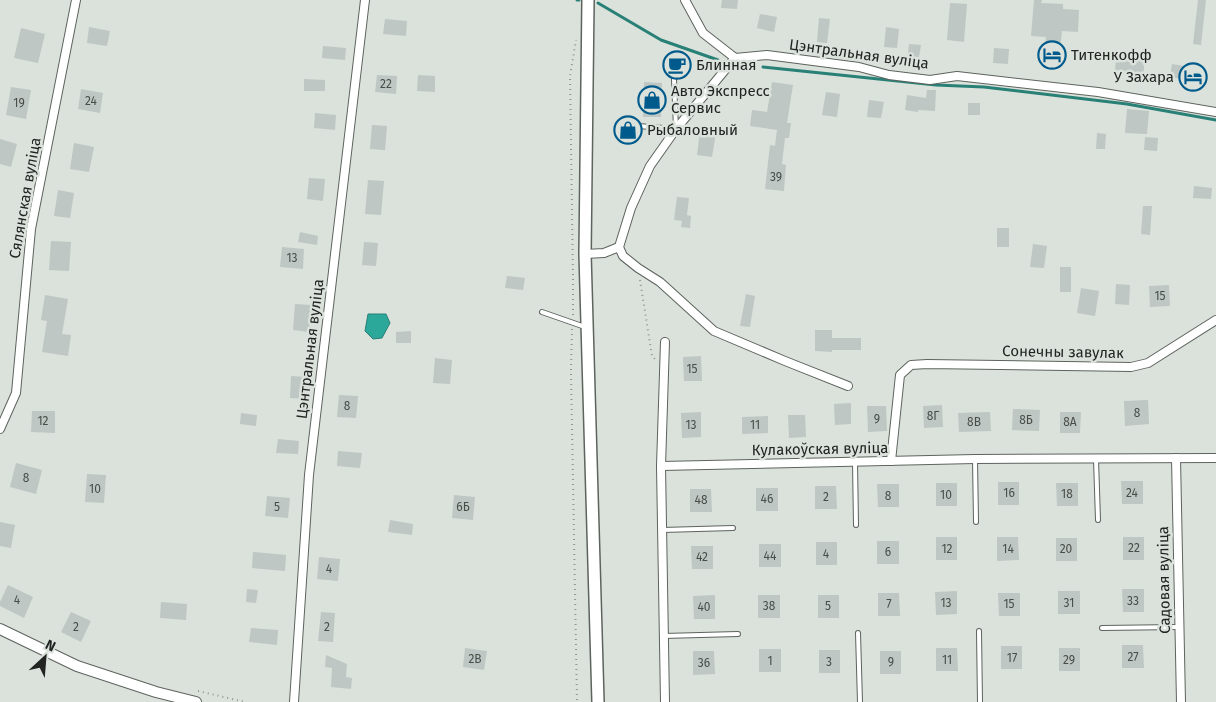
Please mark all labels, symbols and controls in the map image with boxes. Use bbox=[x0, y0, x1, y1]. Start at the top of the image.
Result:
street label: Цэнтральная вуліца bbox=[788, 35, 930, 73]
hotel icon: Титенкофф bbox=[1037, 40, 1067, 70]
place label: Титенкофф bbox=[1071, 46, 1152, 64]
cafe icon: Блинная bbox=[662, 50, 692, 80]
place label: Блинная bbox=[696, 56, 756, 74]
hotel icon: У Захара bbox=[1178, 62, 1208, 92]
place label: У Захара bbox=[1114, 68, 1174, 86]
house number: 22 bbox=[380, 77, 392, 91]
place label: Авто Экспресс Сервис bbox=[671, 82, 770, 117]
shop icon: Авто Экспресс Сервис bbox=[637, 85, 667, 115]
house number: 24 bbox=[85, 94, 98, 108]
house number: 19 bbox=[13, 96, 25, 110]
shop icon: Рыбаловный bbox=[613, 115, 643, 145]
place label: Рыбаловный bbox=[647, 121, 738, 139]
street label: Сялянская вуліца bbox=[5, 136, 45, 260]
house number: 39 bbox=[770, 170, 782, 184]
house number: 13 bbox=[286, 251, 298, 265]
street label: Цэнтральная вуліца bbox=[292, 278, 328, 420]
house number: 15 bbox=[1154, 289, 1166, 303]
street label: Сонечны завулак bbox=[1002, 342, 1124, 362]
house number: 15 bbox=[686, 362, 698, 376]
house number: 8 bbox=[344, 399, 351, 413]
house number: 8 bbox=[1134, 406, 1141, 420]
house number: 8Г bbox=[927, 409, 939, 423]
house number: 9 bbox=[874, 412, 880, 426]
house number: 8Б bbox=[1019, 413, 1033, 427]
house number: 12 bbox=[37, 414, 49, 428]
house number: 8В bbox=[967, 415, 981, 429]
house number: 8А bbox=[1063, 415, 1077, 429]
house number: 13 bbox=[685, 418, 697, 432]
house number: 11 bbox=[750, 418, 760, 432]
street label: Кулакоўская вуліца bbox=[751, 439, 889, 459]
house number: 8 bbox=[23, 471, 30, 485]
house number: 10 bbox=[89, 482, 101, 496]
house number: 16 bbox=[1003, 486, 1015, 500]
house number: 24 bbox=[1126, 486, 1139, 500]
house number: 18 bbox=[1061, 487, 1073, 501]
house number: 10 bbox=[940, 488, 952, 502]
house number: 8 bbox=[885, 489, 892, 503]
house number: 2 bbox=[823, 490, 829, 504]
house number: 46 bbox=[761, 492, 773, 506]
house number: 48 bbox=[695, 493, 708, 507]
house number: 5 bbox=[274, 500, 280, 514]
house number: 6Б bbox=[456, 500, 470, 514]
street label: Садовая вуліца bbox=[1154, 526, 1174, 634]
house number: 22 bbox=[1128, 541, 1140, 555]
house number: 12 bbox=[941, 542, 953, 556]
house number: 14 bbox=[1002, 542, 1014, 556]
house number: 20 bbox=[1060, 542, 1073, 556]
house number: 6 bbox=[885, 545, 891, 559]
house number: 4 bbox=[823, 547, 830, 561]
house number: 44 bbox=[764, 549, 777, 563]
house number: 42 bbox=[696, 550, 708, 564]
house number: 4 bbox=[326, 562, 333, 576]
house number: 4 bbox=[14, 593, 21, 607]
house number: 33 bbox=[1127, 594, 1139, 608]
house number: 13 bbox=[940, 596, 952, 610]
house number: 31 bbox=[1064, 596, 1074, 610]
house number: 7 bbox=[886, 597, 892, 611]
house number: 15 bbox=[1003, 597, 1015, 611]
house number: 38 bbox=[763, 599, 776, 613]
house number: 5 bbox=[825, 599, 831, 613]
house number: 40 bbox=[697, 600, 711, 614]
house number: 2 bbox=[73, 620, 79, 634]
house number: 2 bbox=[324, 620, 330, 634]
north arrow bbox=[20, 632, 70, 682]
text: N bbox=[43, 636, 58, 655]
house number: 27 bbox=[1127, 650, 1139, 664]
house number: 17 bbox=[1007, 651, 1017, 665]
house number: 2В bbox=[468, 652, 482, 666]
house number: 11 bbox=[942, 653, 952, 667]
house number: 29 bbox=[1063, 653, 1075, 667]
house number: 1 bbox=[767, 654, 773, 668]
house number: 3 bbox=[826, 655, 832, 669]
house number: 9 bbox=[888, 655, 894, 669]
house number: 36 bbox=[698, 656, 710, 670]

